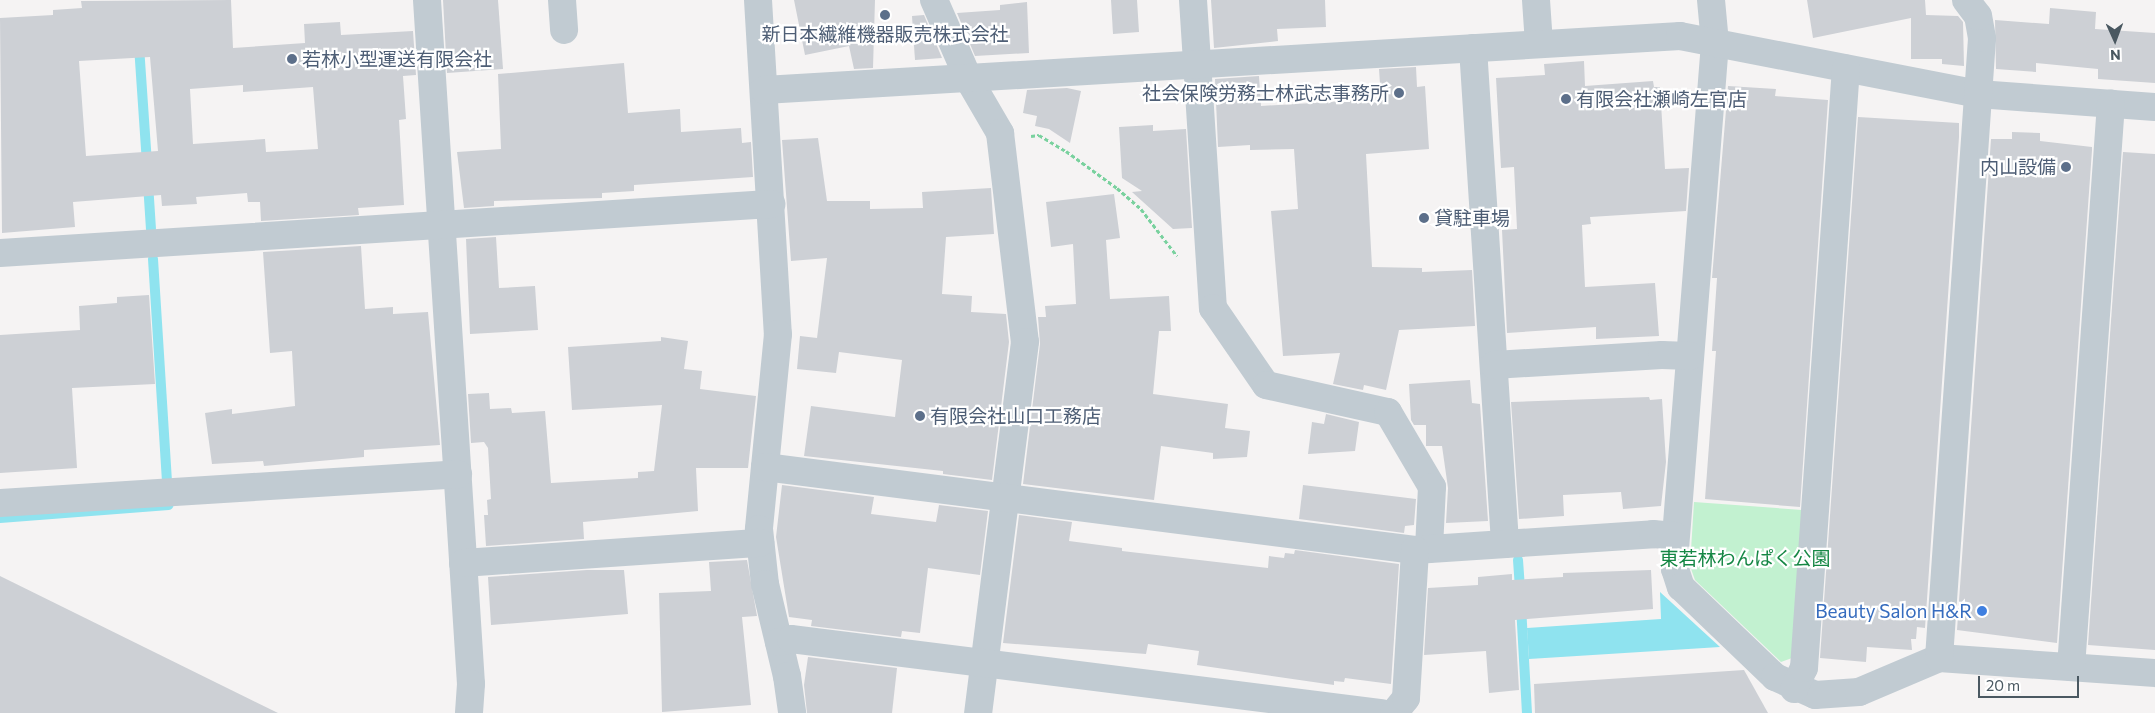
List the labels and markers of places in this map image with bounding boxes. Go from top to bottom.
marker: 新日本繊維機器販売株式会社 [879,9,891,21]
place label: 新日本繊維機器販売株式会社 [762,23,1008,45]
place label: 若林小型運送有限会社 [302,48,492,70]
marker: 若林小型運送有限会社 [286,53,298,65]
place label: 社会保険労務士林武志事務所 [1142,82,1389,104]
marker: 社会保険労務士林武志事務所 [1393,87,1405,99]
place label: 有限会社瀬崎左官店 [1576,88,1747,110]
marker: 有限会社瀬崎左官店 [1560,93,1572,105]
place label: 内山設備 [1980,156,2056,178]
marker: 内山設備 [2060,161,2072,173]
place label: 貸駐車場 [1434,207,1510,229]
marker: 貸駐車場 [1418,212,1430,224]
place label: 有限会社山口工務店 [930,405,1101,427]
marker: 有限会社山口工務店 [914,410,926,422]
place label: Beauty Salon H&R [1815,600,1972,622]
marker: Beauty Salon H&R [1976,605,1988,617]

